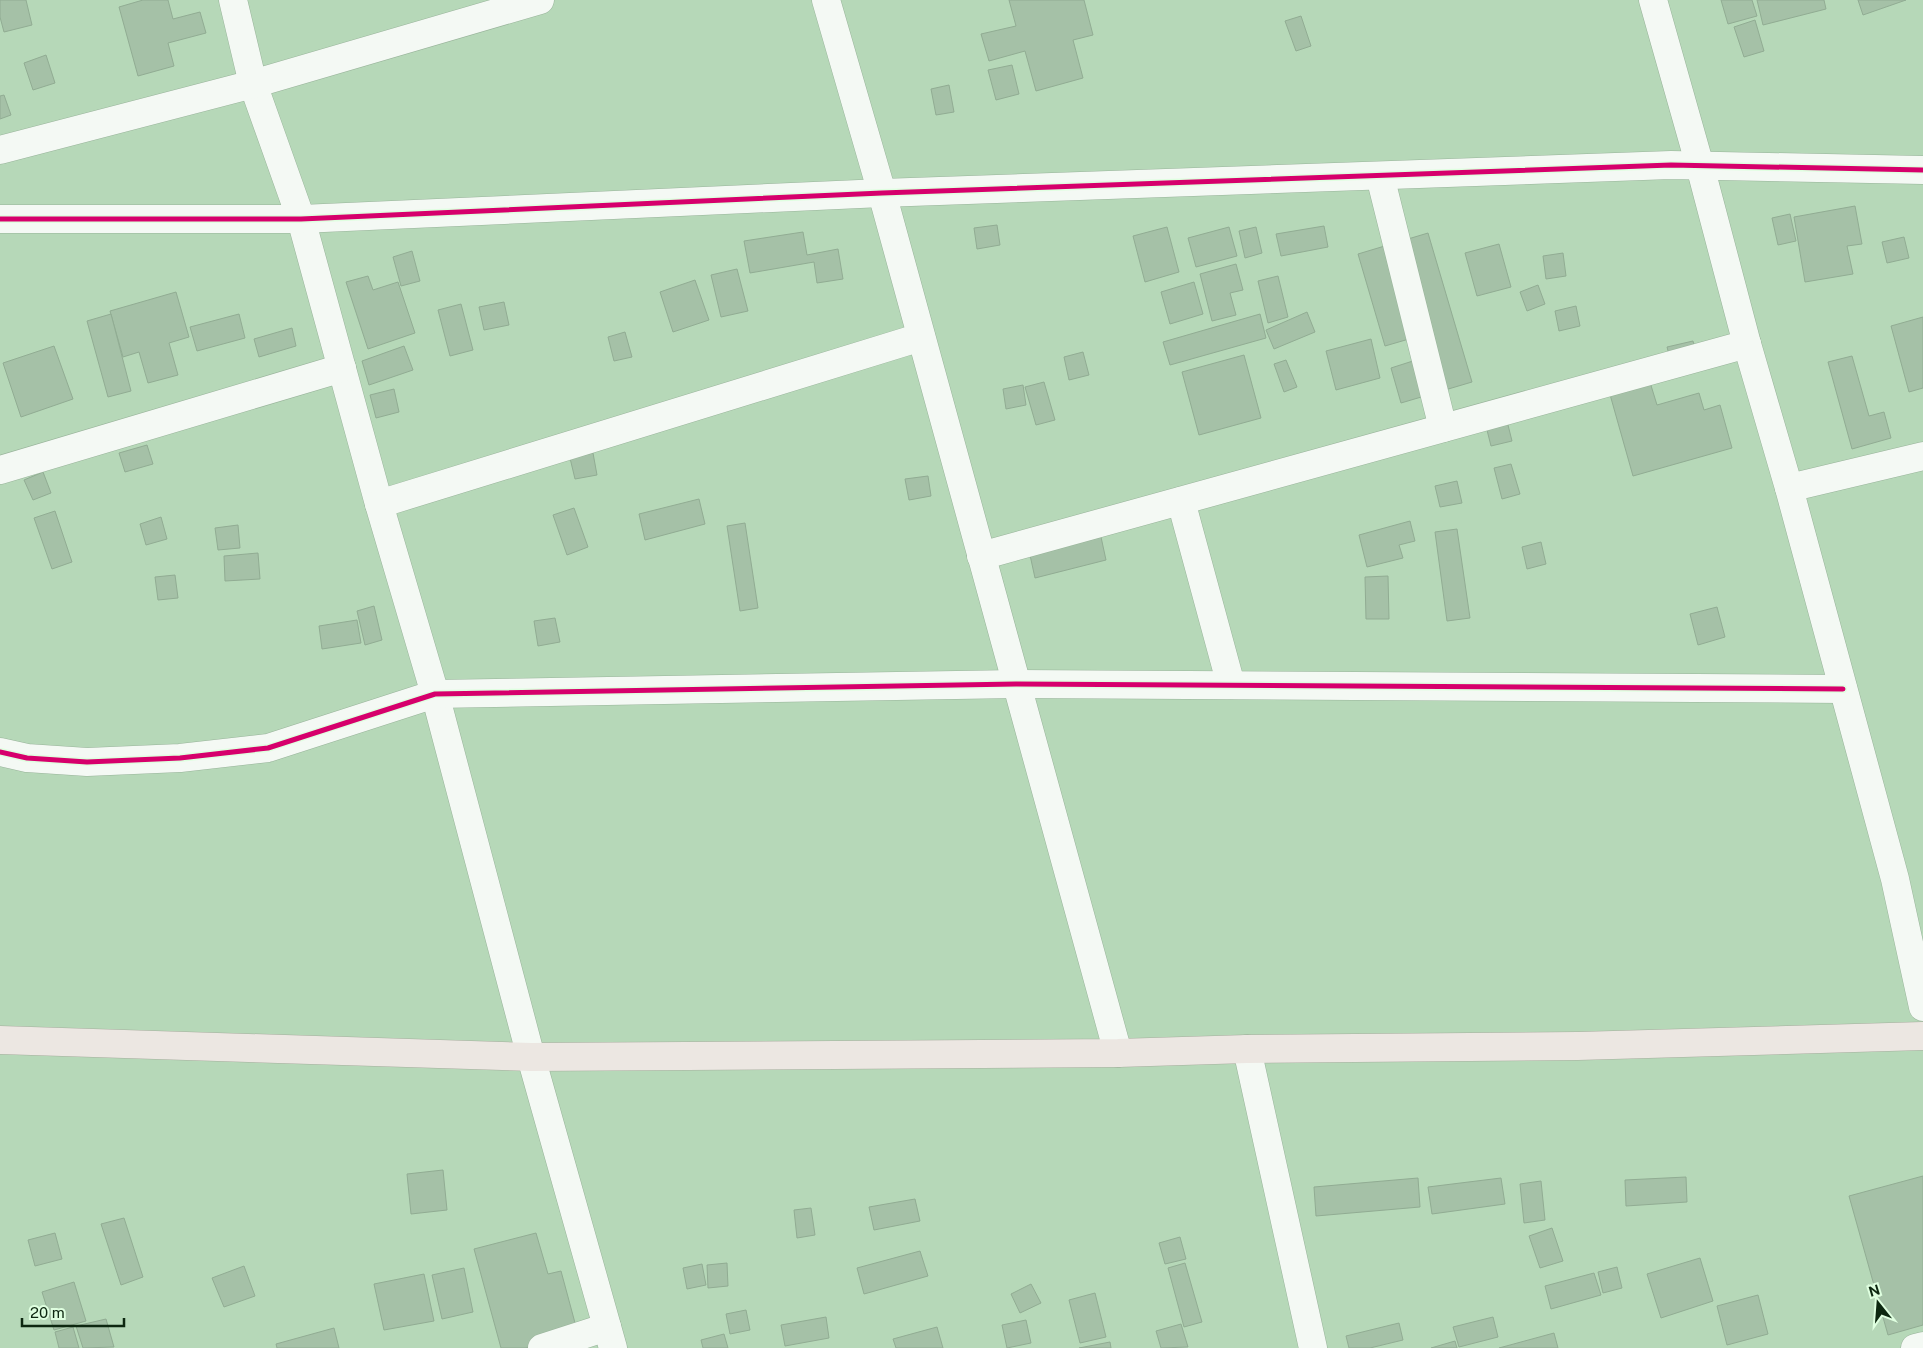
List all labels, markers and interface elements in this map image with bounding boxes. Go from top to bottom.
north arrow [1853,1278,1903,1328]
text: N [1867,1281,1882,1300]
scale bar [22,1296,125,1328]
text: 20 m [30,1304,65,1321]

